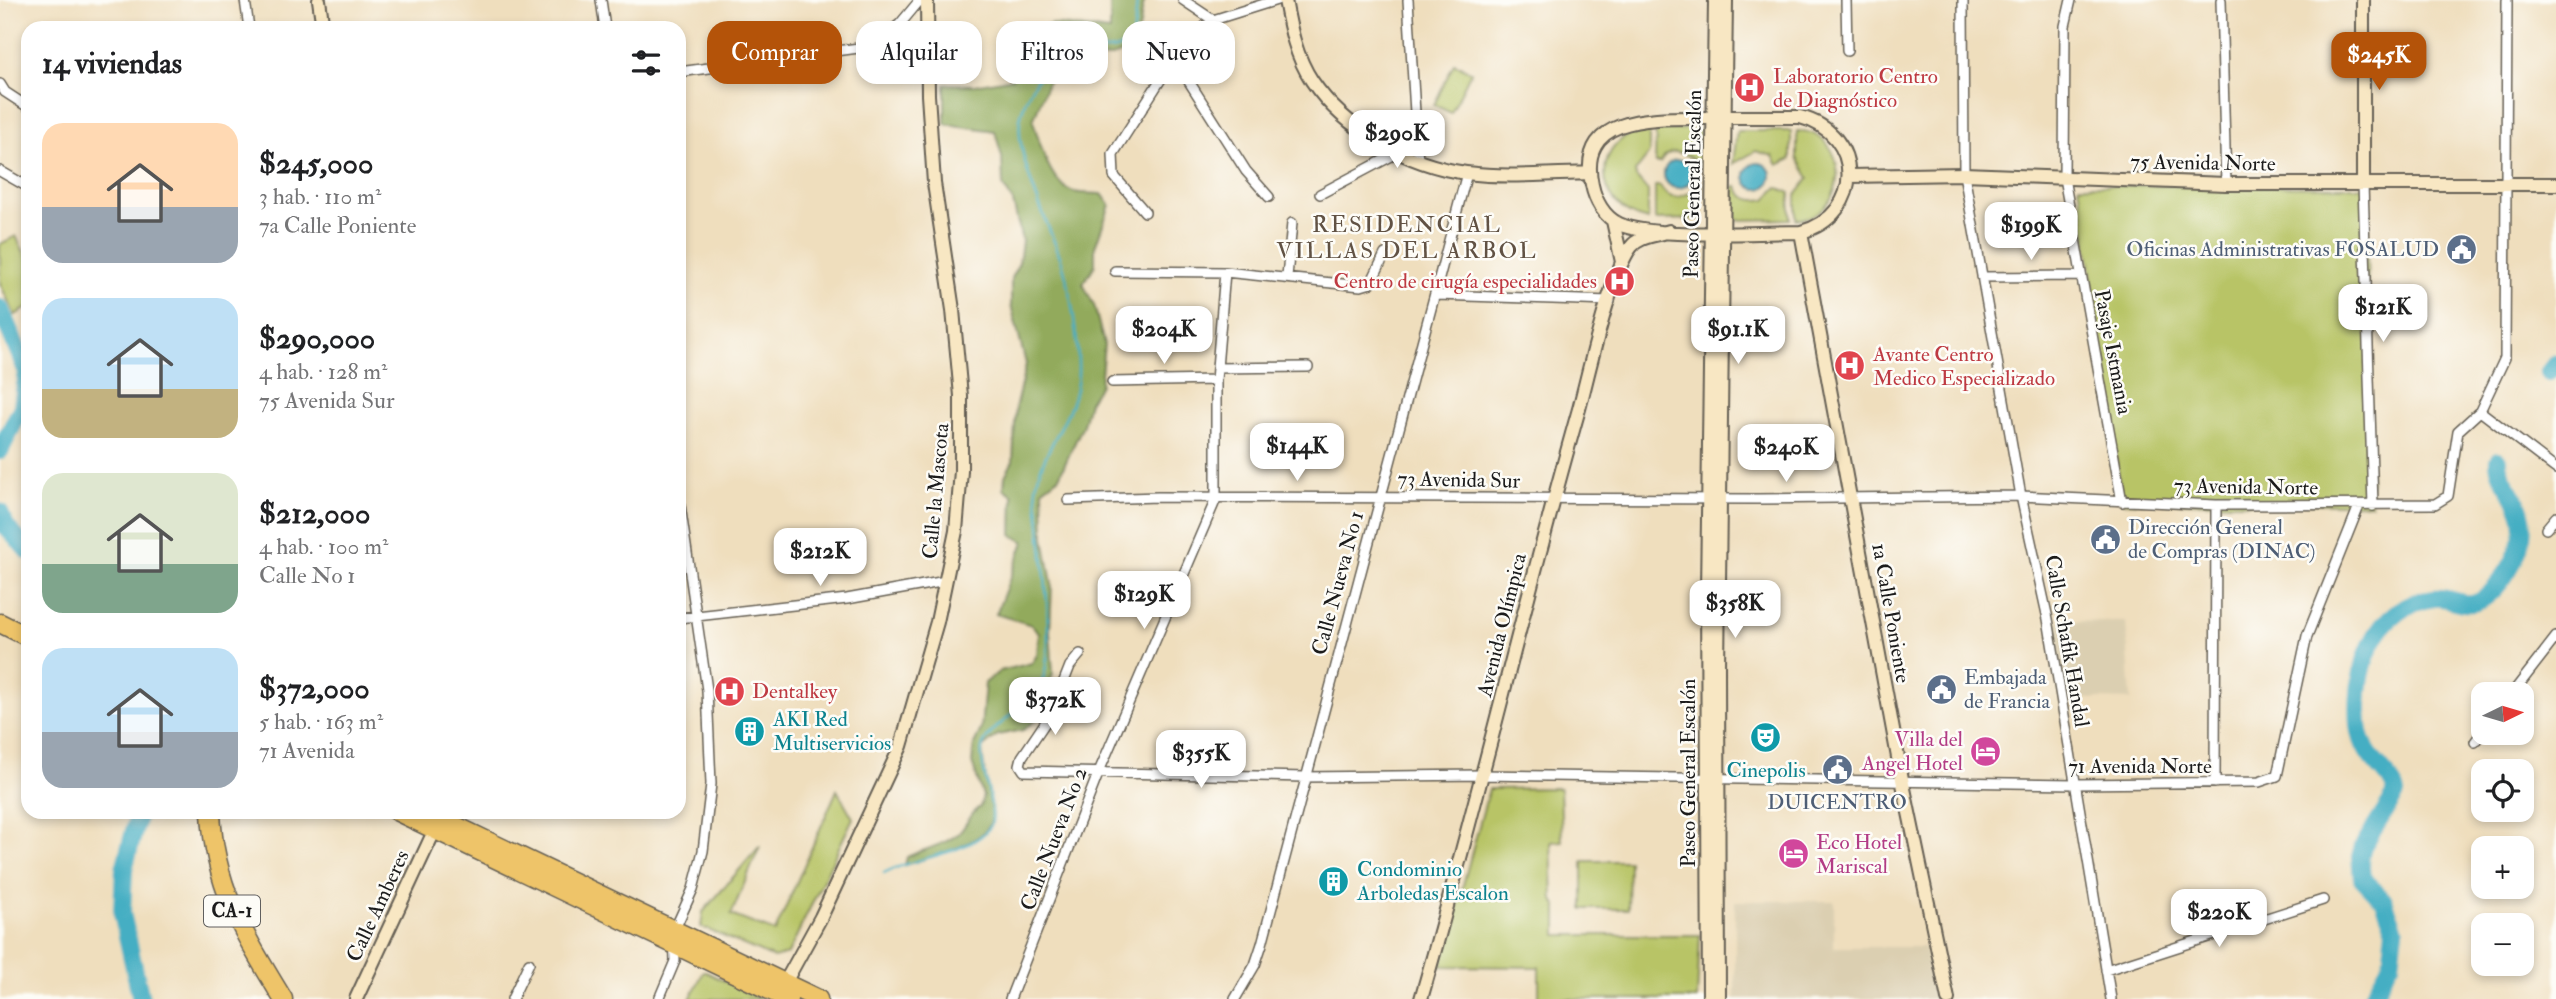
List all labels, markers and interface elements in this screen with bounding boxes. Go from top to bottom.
chip: Comprar [707,21,842,84]
chip: Alquilar [856,21,982,84]
chip: Filtros [996,21,1108,84]
chip: Nuevo [1122,21,1235,84]
pin: $245K [2330,32,2428,92]
text: $245K [2347,40,2411,69]
icon: filters [627,44,665,82]
text: 14 viviendas [42,45,182,82]
place label: Laboratorio Centro de Diagnóstico [1773,63,1938,114]
hospital icon: Laboratorio Centro de Diagnóstico [1733,71,1767,105]
street label: Paseo General Escalón [1678,89,1708,279]
pin: $290K [1348,110,1446,170]
text: $290K [1365,118,1429,147]
text: $245,000 [259,145,373,182]
street label: 75 Avenida Norte [2130,148,2276,178]
icon: home [98,151,182,235]
text: 3 hab. · 110 m² [259,182,381,211]
pin: $199K [1982,202,2080,262]
district label: RESIDENCIAL VILLAS DEL ARBOL [1276,210,1538,265]
text: $199K [2001,210,2061,239]
text: 7a Calle Poniente [259,211,416,240]
public building icon: Oficinas Administrativas FOSALUD [2445,232,2479,266]
place label: Oficinas Administrativas FOSALUD [2126,236,2439,263]
hospital icon: Centro de cirugía especialidades [1603,264,1637,298]
place label: Centro de cirugía especialidades [1334,268,1597,295]
pin: $121K [2334,284,2432,344]
street label: Pasaje Istmania [2088,287,2138,417]
text: $121K [2354,292,2412,321]
pin: $204K [1115,306,1213,366]
pin: $91.1K [1681,306,1795,366]
text: $204K [1132,314,1196,343]
text: $91.1K [1707,314,1769,343]
text: $290,000 [259,320,375,357]
icon: home [98,326,182,410]
place label: Avante Centro Medico Especializado [1872,341,2055,392]
hospital icon: Avante Centro Medico Especializado [1833,349,1867,383]
text: 4 hab. · 128 m² [259,357,388,386]
text: 75 Avenida Sur [259,386,395,415]
street label: Calle la Mascota [917,422,955,560]
pin: $144K [1248,424,1346,483]
pin: $240K [1737,424,1835,484]
text: $144K [1266,431,1328,460]
text: $240K [1754,432,1818,461]
street label: 73 Avenida Sur [1397,465,1521,495]
street label: 73 Avenida Norte [2174,472,2319,502]
text: $212,000 [259,495,370,532]
icon: home [98,501,182,585]
street label: Calle Nueva No 1 [1306,508,1370,658]
place label: Dirección General de Compras (DINAC) [2128,514,2316,565]
public building icon: Dirección General de Compras (DINAC) [2088,522,2122,556]
pin: $212K [771,528,869,588]
text: 4 hab. · 100 m² [259,532,389,561]
text: $212K [790,536,850,565]
street label: 1a Calle Poniente [1865,541,1917,685]
street label: Avenida Olímpica [1471,550,1533,701]
street label: Calle Schafik Handal [2039,553,2096,730]
text: Calle No 1 [259,561,356,590]
pin: $129K [1095,572,1193,631]
text: $129K [1114,579,1174,608]
pin: $358K [1686,580,1784,640]
text: $358K [1706,588,1764,617]
place label: Embajada de Francia [1964,664,2050,715]
text: $372,000 [259,670,370,707]
public building icon: Embajada de Francia [1924,672,1958,706]
hospital icon: Dentalkey [712,674,746,708]
icon: home [98,676,182,760]
place label: Dentalkey [752,678,838,705]
pin: $372K [1006,678,1104,737]
street label: Paseo General Escalón [1675,678,1702,867]
north arrow [2471,682,2534,746]
map controls [2471,682,2534,976]
text: $372K [1025,685,1085,714]
place label: AKI Red Multiservicios [772,706,891,757]
text: 5 hab. · 163 m² [259,707,383,736]
building icon: AKI Red Multiservicios [733,714,767,748]
theatre icon: Cinepolis [1749,721,1783,755]
place label: Villa del Angel Hotel [1861,726,1964,777]
pin: $355K [1152,730,1250,790]
hotel icon: Villa del Angel Hotel [1969,734,2003,768]
text: 71 Avenida [259,736,355,765]
text: $355K [1172,738,1230,767]
public building icon: DUICENTRO [1820,753,1854,787]
street label: 71 Avenida Norte [2068,753,2212,780]
place label: Cinepolis [1726,757,1806,784]
button: locate [2471,759,2534,822]
street label: Calle Nueva No 2 [1014,764,1094,914]
place label: DUICENTRO [1767,789,1907,816]
place label: Eco Hotel Mariscal [1816,829,1903,880]
button: + [2471,836,2534,899]
hotel icon: Eco Hotel Mariscal [1776,837,1810,871]
street label: Calle Amberes [340,846,416,966]
place label: Condominio Arboledas Escalon [1356,856,1509,907]
building icon: Condominio Arboledas Escalon [1317,864,1351,898]
pin: $220K [2170,890,2268,949]
road number: CA-1 [204,896,260,926]
text: $220K [2187,897,2251,926]
button: − [2471,913,2534,976]

